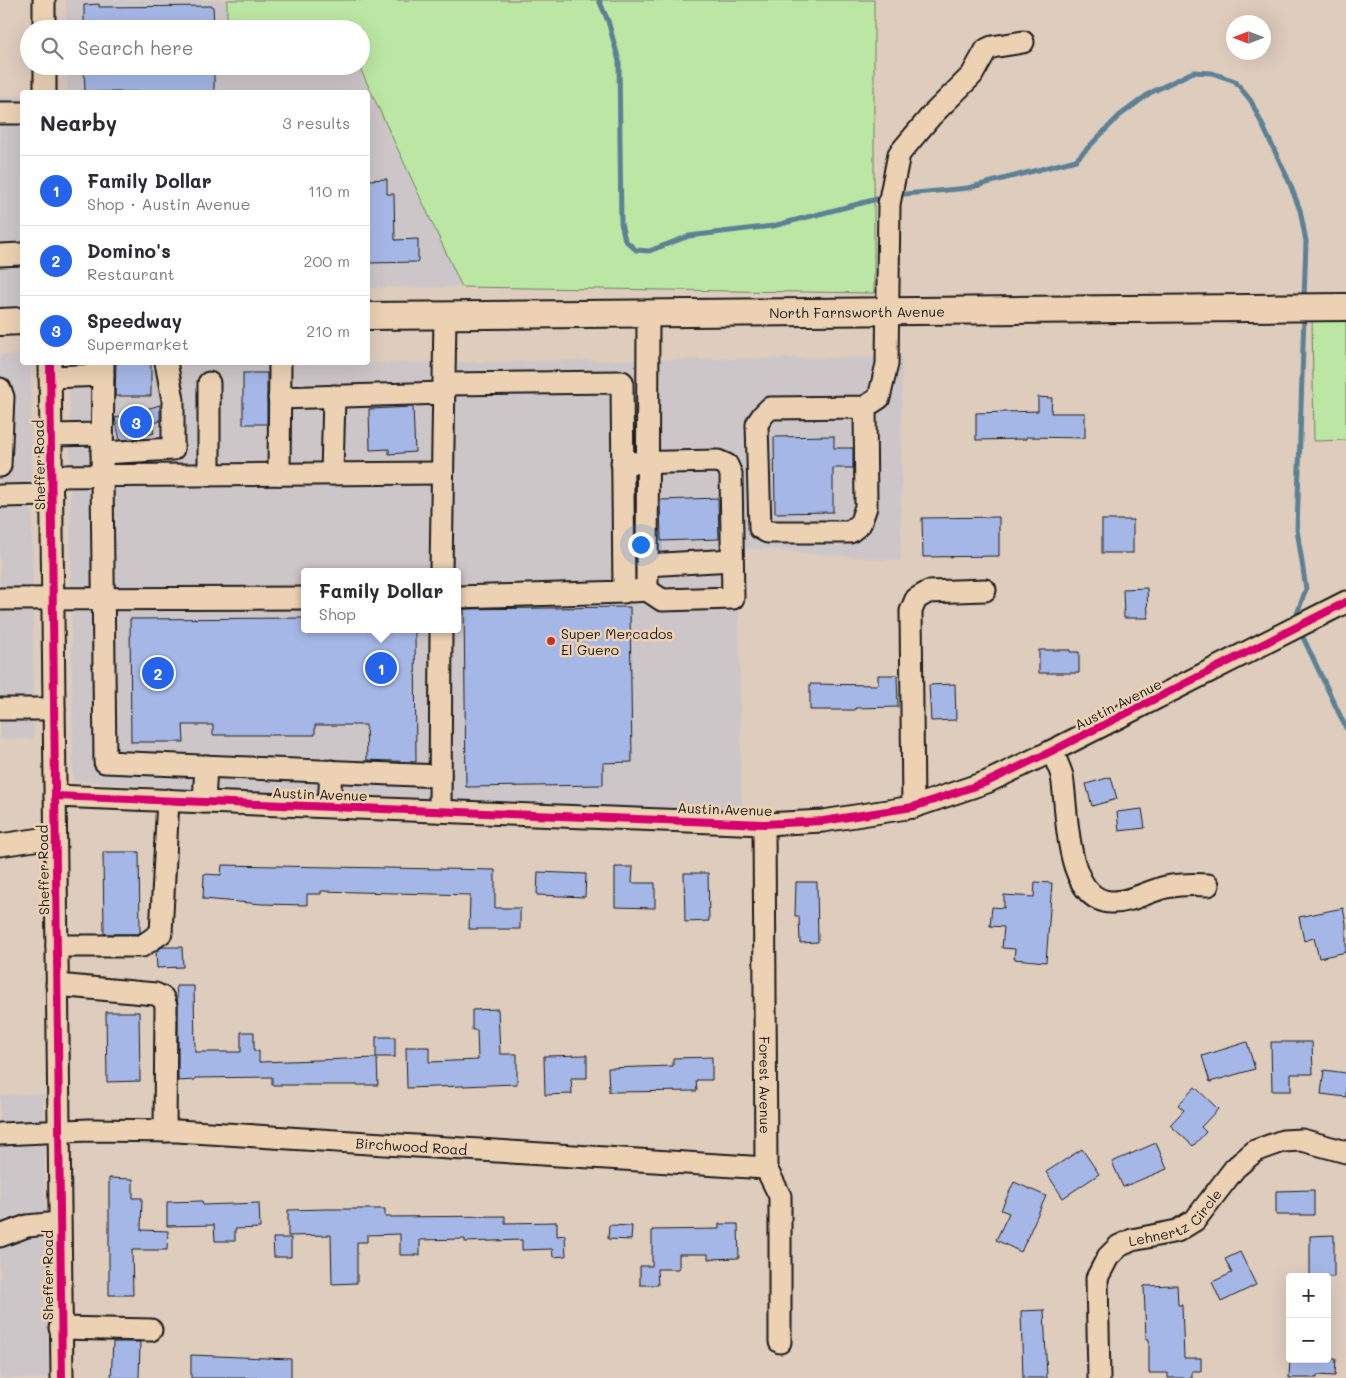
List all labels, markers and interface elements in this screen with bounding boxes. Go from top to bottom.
north arrow [1226,15,1271,60]
search box [20,20,370,75]
icon: search [38,34,66,62]
text: Search here [78,35,194,60]
text: Nearby [40,109,117,136]
text: 3 results [282,112,350,133]
text: Family Dollar [87,168,212,193]
text: 1 [52,180,60,201]
text: 110 m [308,180,350,201]
text: Shop · Austin Avenue [87,193,251,214]
text: Domino's [87,238,171,263]
text: 2 [52,250,60,271]
text: 200 m [303,250,350,271]
text: Restaurant [87,263,175,284]
street label: North Farnsworth Avenue [769,301,945,322]
text: Speedway [87,308,182,333]
text: 3 [51,320,61,341]
text: 210 m [306,320,350,341]
text: Supermarket [87,333,189,354]
pin: 3 [120,403,152,441]
street label: Sheffer Road [29,420,49,510]
your location [628,532,654,558]
popup [301,568,461,633]
text: Family Dollar [319,578,443,603]
text: Shop [319,603,356,624]
place label: Super Mercados El Guero [561,624,673,659]
marker: Super Mercados El Guero [545,635,557,647]
pin: 1 [365,649,397,687]
pin: 2 [142,654,174,692]
street label: Austin Avenue [1071,674,1165,734]
street label: Austin Avenue [272,783,368,805]
street label: Austin Avenue [677,798,773,820]
street label: Sheffer Road [33,825,53,915]
street label: Forest Avenue [756,1036,775,1134]
street label: Birchwood Road [355,1133,468,1159]
street label: Lehnertz Circle [1127,1185,1225,1250]
street label: Sheffer Road [38,1230,57,1320]
map controls [1286,1273,1331,1363]
button: + [1286,1273,1331,1318]
button: − [1286,1318,1331,1363]

